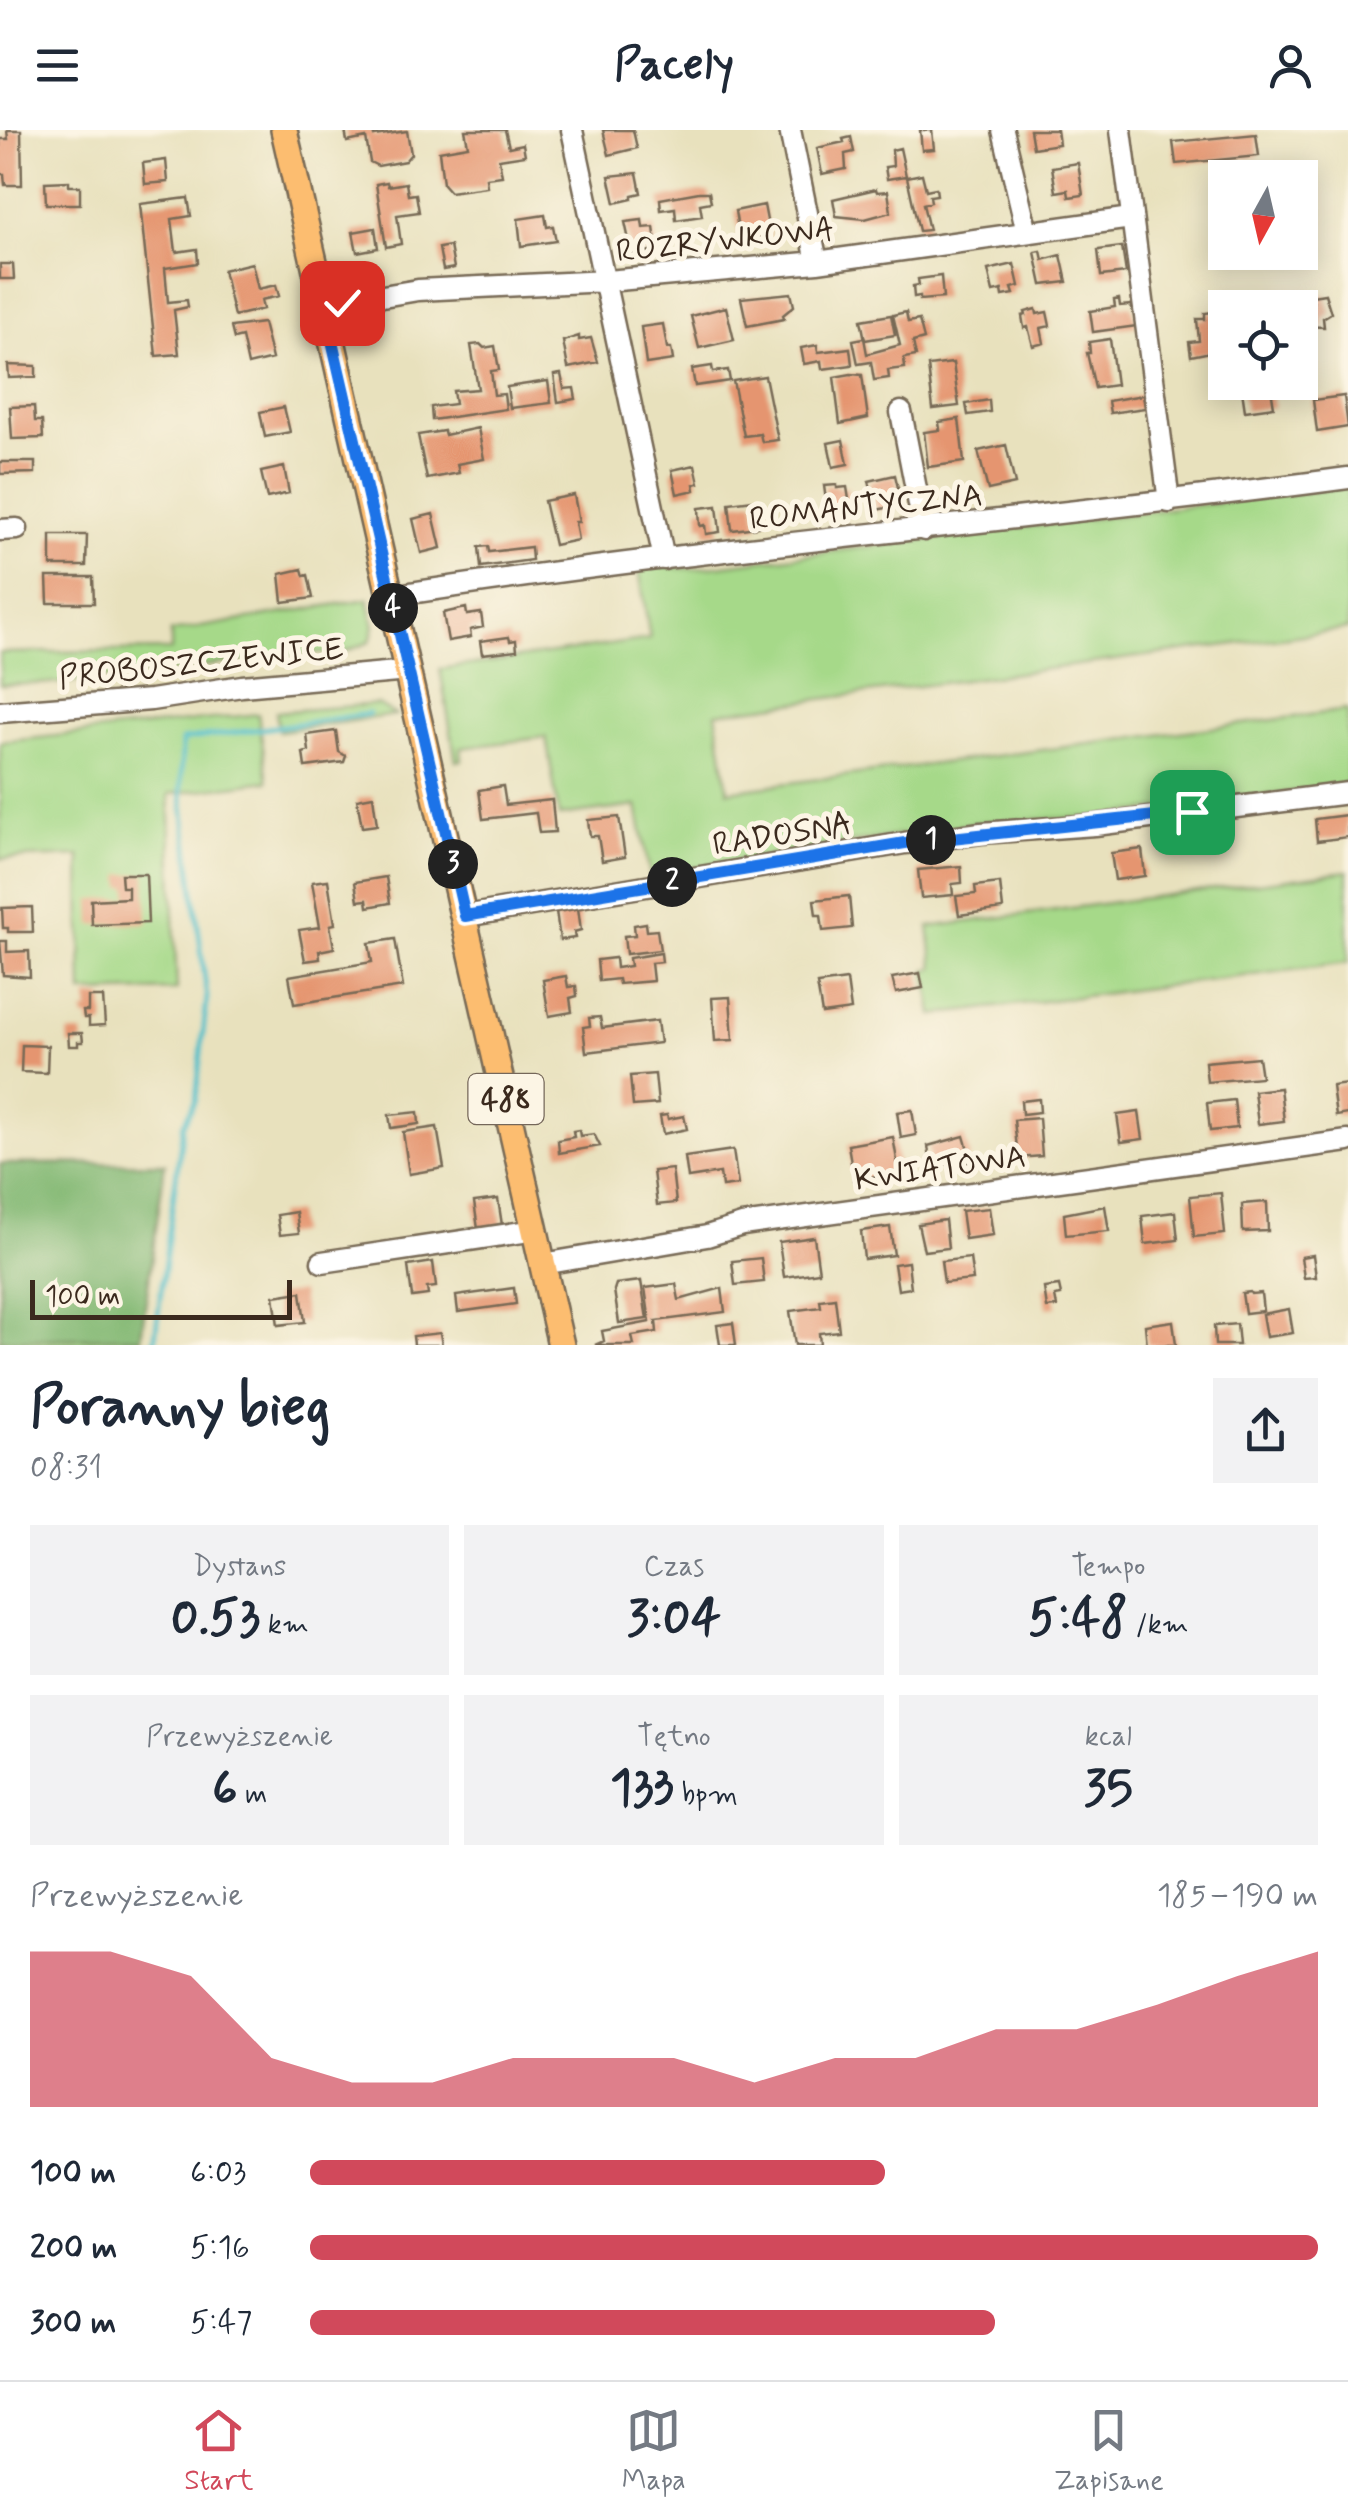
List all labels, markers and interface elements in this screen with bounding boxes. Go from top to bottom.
text: Pacely [614,36,734,95]
icon: menu [30,38,85,93]
icon: person [1263,38,1318,93]
north arrow [1208,160,1318,270]
map controls [1208,160,1318,400]
street label: ROZRYWKOWA [614,209,836,273]
pin [300,261,385,346]
icon: check [315,276,370,331]
button: locate [1208,290,1318,400]
street label: ROMANTYCZNA [748,475,985,541]
pin: 4 [368,583,418,633]
text: 4 [385,589,401,626]
street label: PROBOSZCZEWICE [57,628,346,700]
pin [1150,770,1235,855]
icon: arrive [1165,785,1220,840]
street label: RADOSNA [710,803,855,867]
pin: 1 [906,815,956,865]
text: 1 [925,821,937,858]
pin: 3 [428,839,478,889]
text: 3 [447,845,459,882]
pin: 2 [647,857,697,907]
text: 2 [665,863,679,900]
road number: 488 [468,1074,544,1124]
street label: KWIATOWA [852,1136,1029,1202]
scale bar [30,1275,292,1320]
text: 100 m [45,1279,120,1316]
text: Poranny bieg [30,1373,330,1445]
button: share [1213,1378,1318,1483]
text: 08:31 [30,1447,102,1489]
text: Dystans [193,1549,286,1586]
text: Czas [644,1549,704,1586]
text: Tempo [1071,1549,1145,1586]
text: 0.53 [171,1586,260,1652]
text: 3:04 [627,1586,721,1652]
text: 5:48 [1028,1586,1128,1652]
text: km [260,1607,309,1644]
text: /km [1128,1607,1189,1644]
text: Przewyższenie [146,1719,333,1756]
text: Tętno [637,1719,711,1756]
text: kcal [1085,1719,1132,1756]
text: 6 [212,1756,238,1822]
text: 133 [610,1756,674,1822]
text: 35 [1084,1756,1133,1822]
text: m [238,1777,267,1814]
text: bpm [674,1777,738,1814]
text: Przewyższenie [30,1875,243,1917]
text: 185–190 m [1157,1875,1318,1917]
text: 100 m [30,2152,116,2194]
text: 6:03 [190,2152,246,2194]
text: 200 m [30,2227,117,2269]
text: 5:16 [190,2227,250,2269]
text: 300 m [30,2302,116,2344]
text: 5:47 [190,2302,252,2344]
tab: Start [184,2403,254,2500]
tab: Mapa [622,2403,686,2500]
tab: Zapisane [1054,2403,1164,2500]

